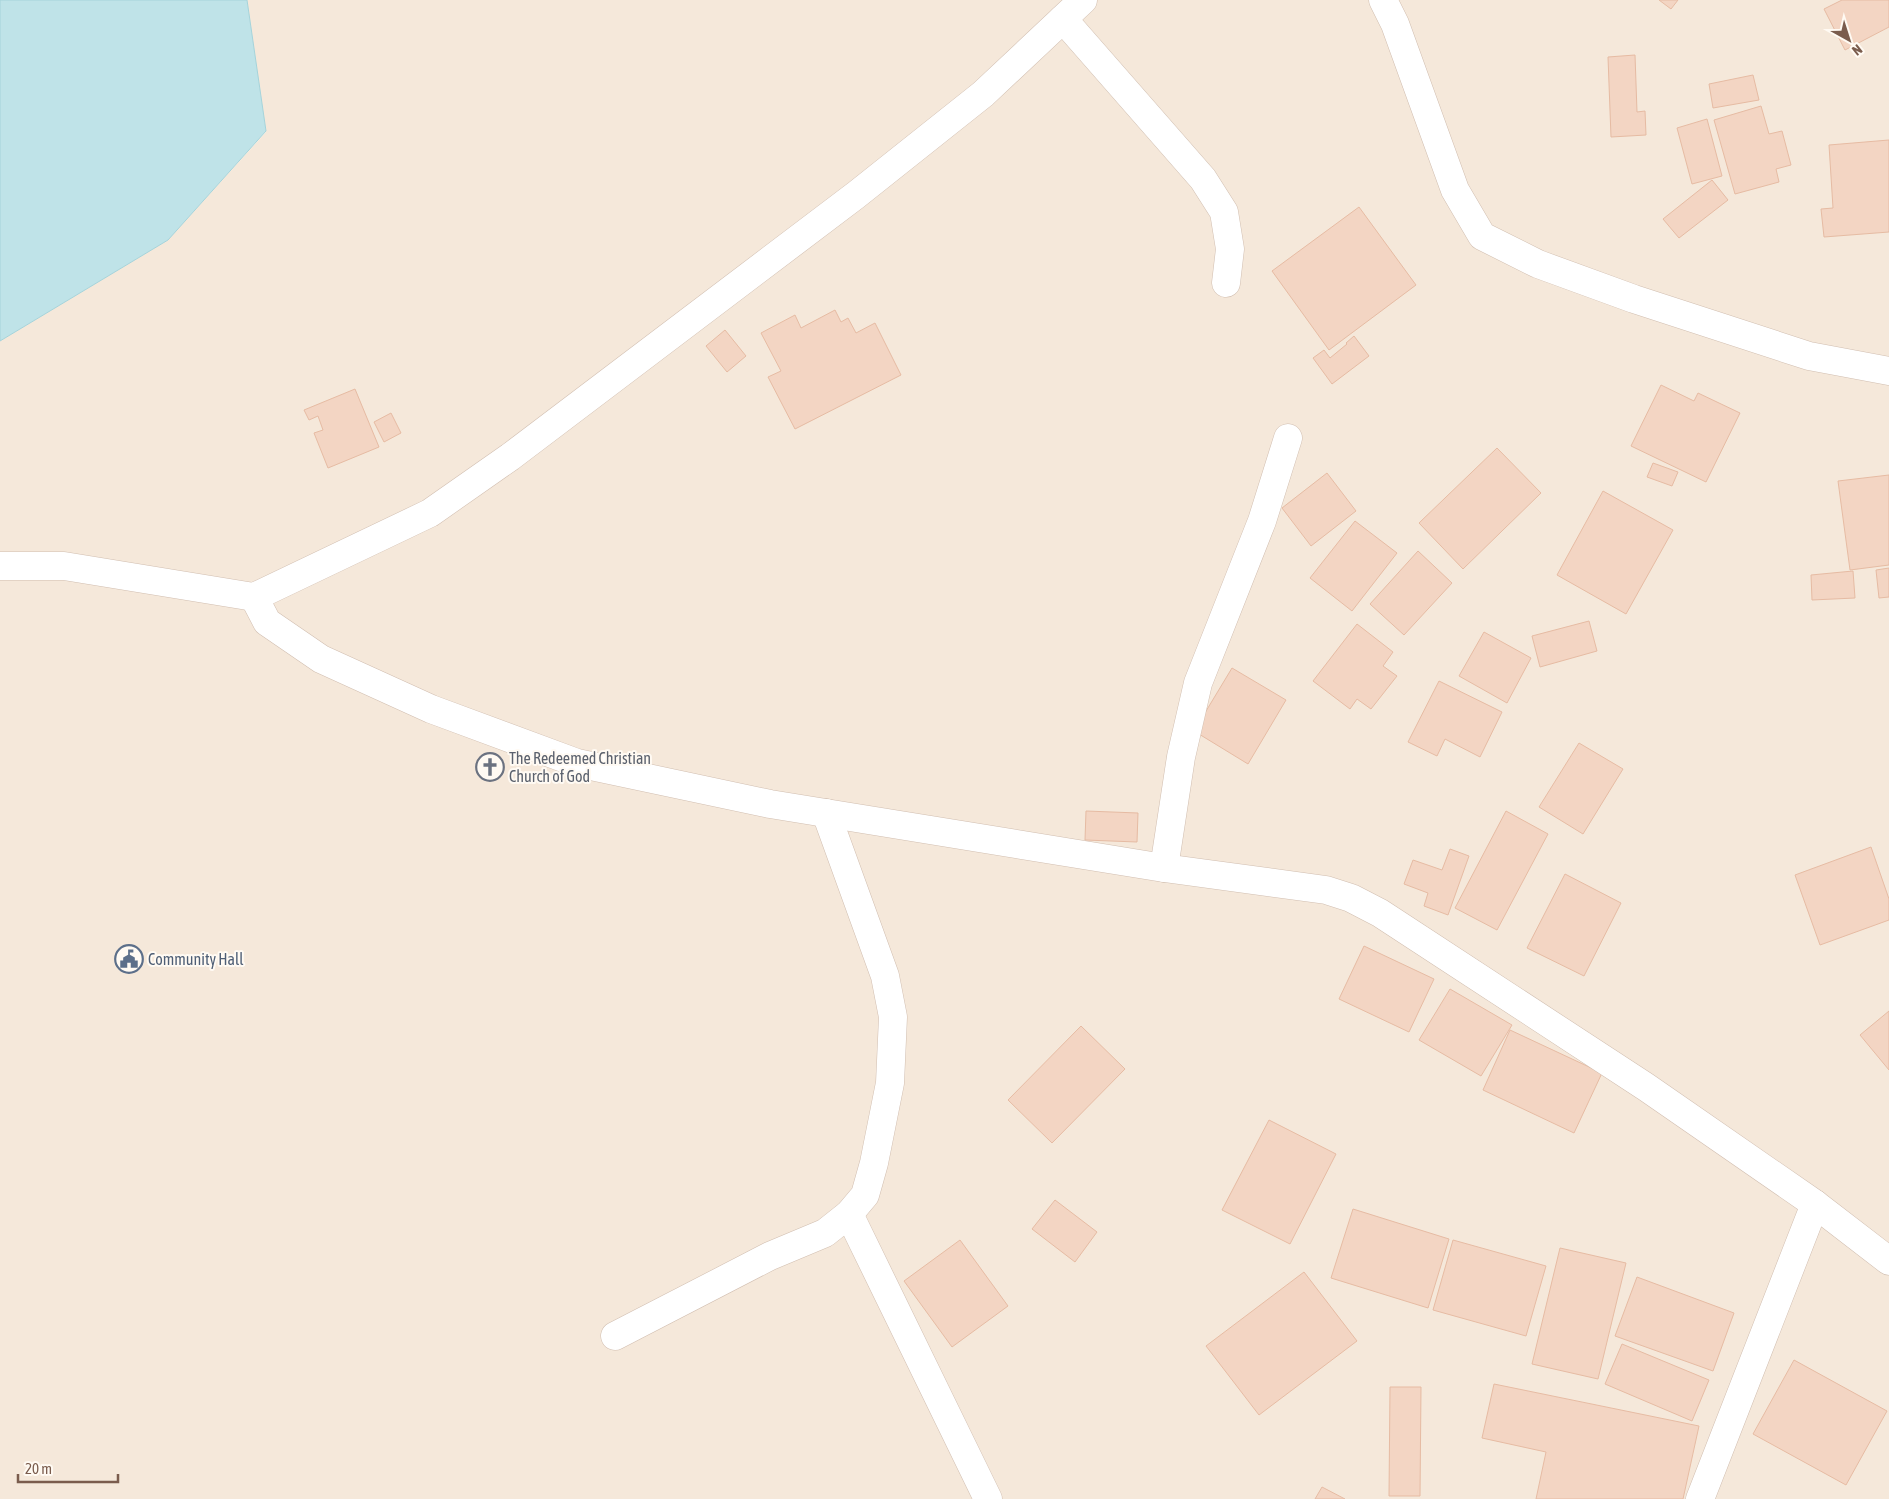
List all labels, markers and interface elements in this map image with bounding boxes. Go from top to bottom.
north arrow [1824,15,1874,65]
text: N [1849,41,1865,59]
place label: The Redeemed Christian Church of God [509,749,651,785]
church icon: The Redeemed Christian Church of God [475,752,505,782]
public building icon: Community Hall [114,944,144,974]
place label: Community Hall [148,950,244,969]
scale bar [18,1452,118,1484]
text: 20 m [25,1460,52,1477]

